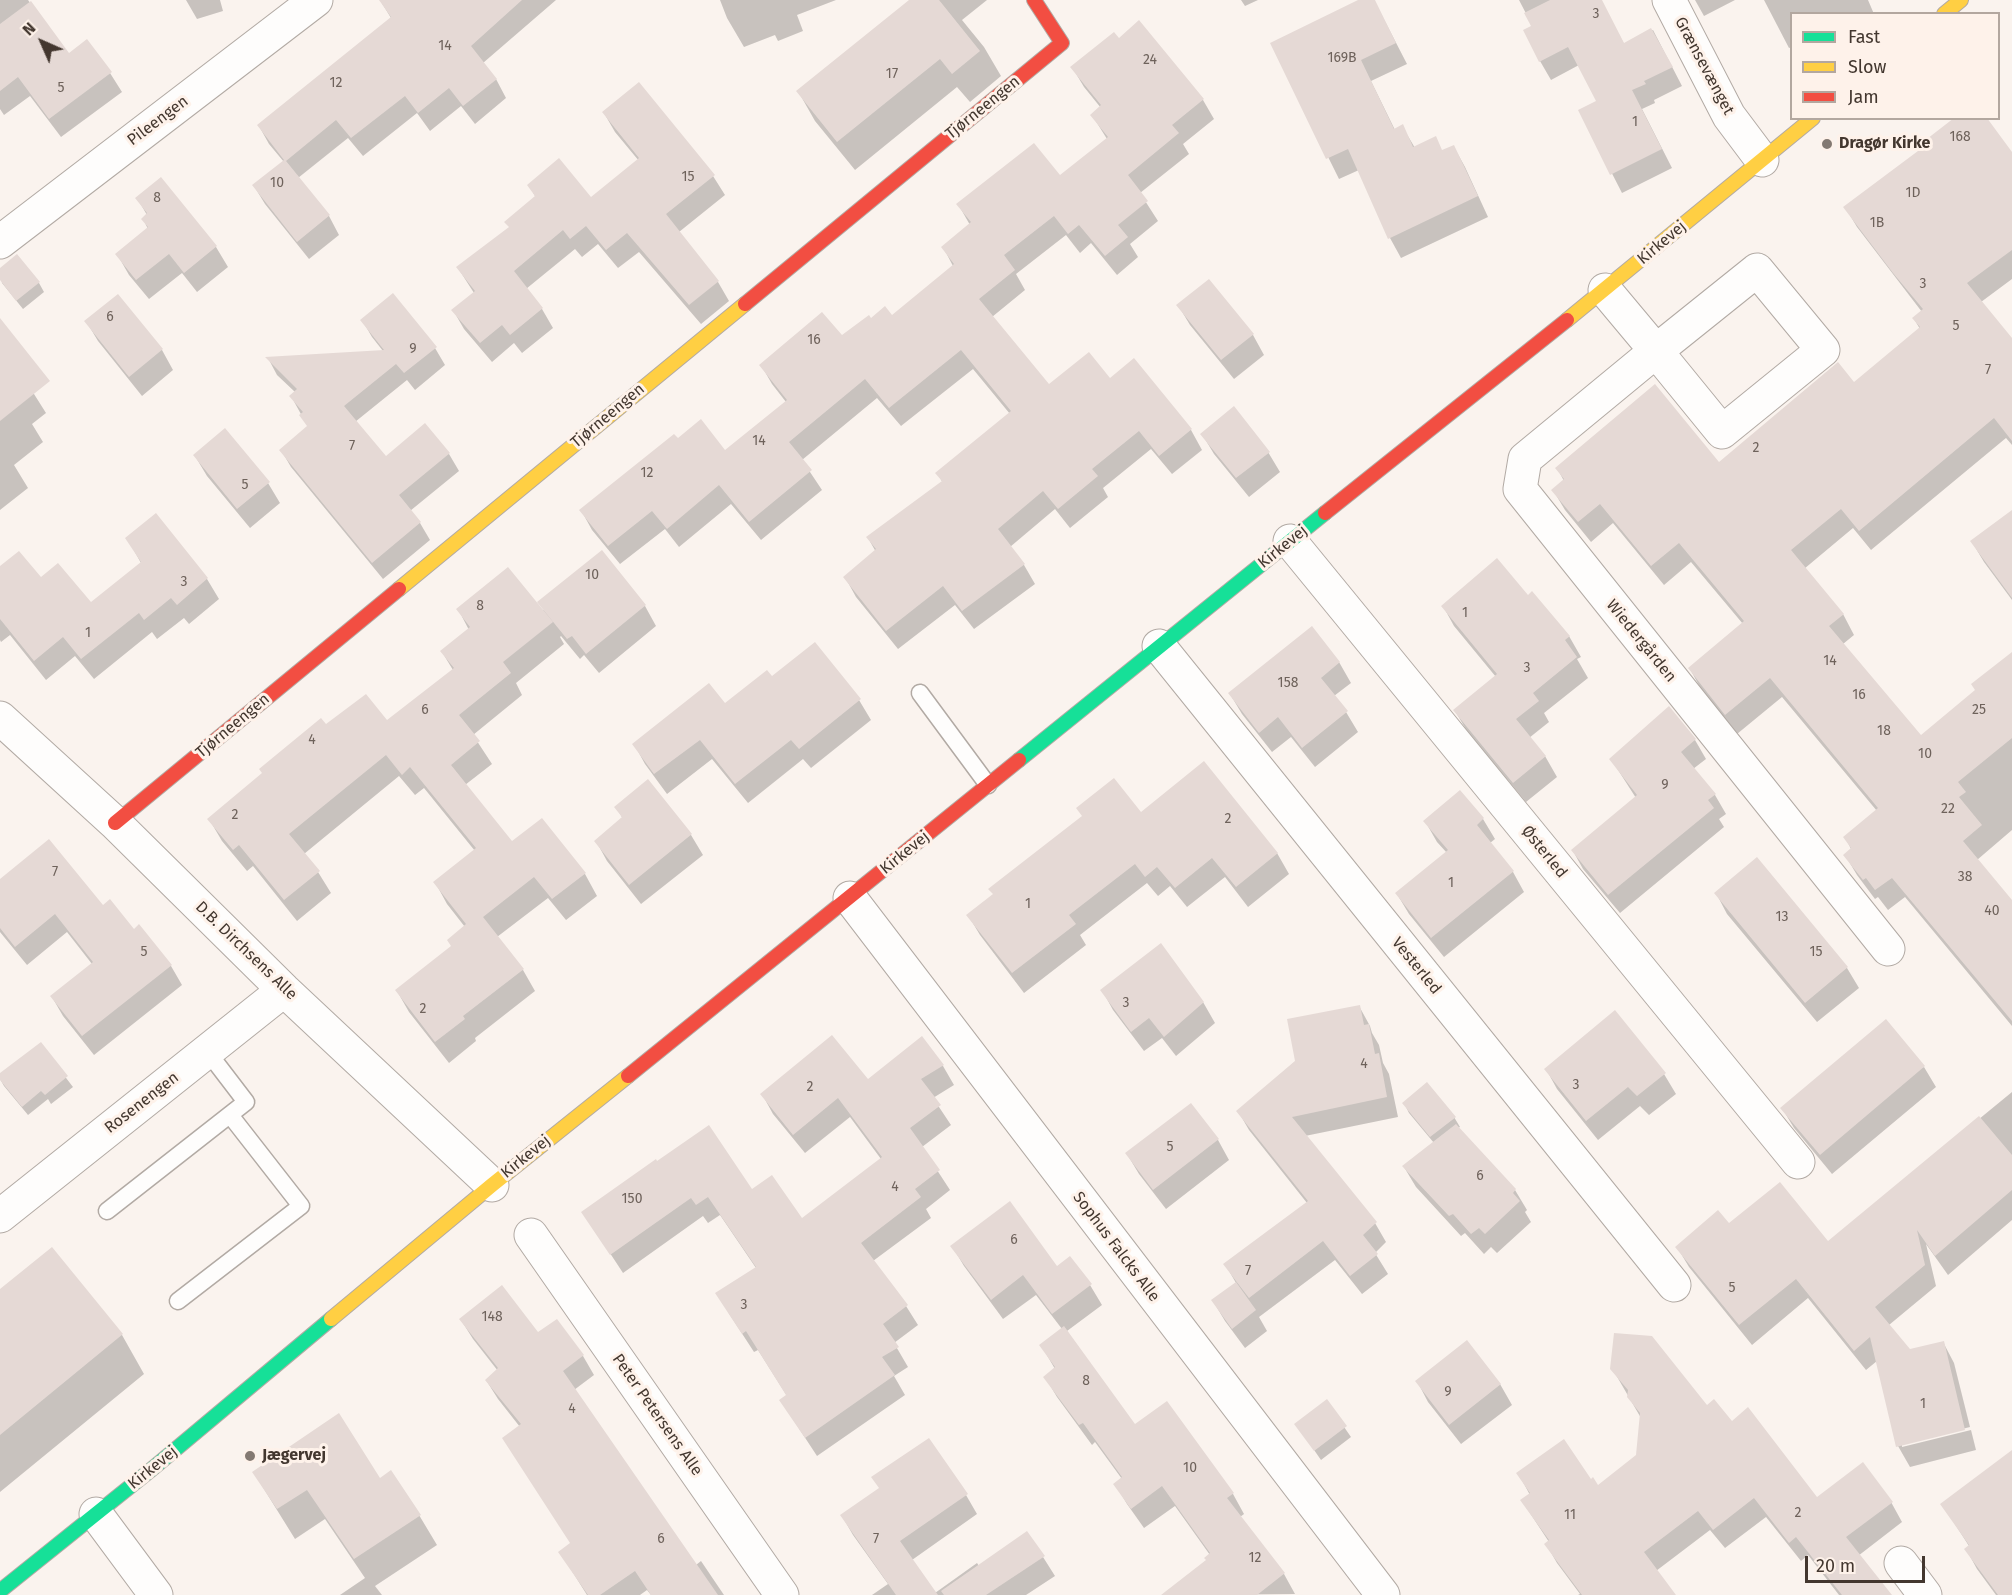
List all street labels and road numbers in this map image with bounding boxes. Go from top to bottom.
street label: Grænsevænget [1670,14,1738,118]
street label: Tjørneengen [942,72,1024,144]
street label: Pileengen [124,92,192,150]
street label: Kirkevej [1634,217,1690,269]
street label: Tjørneengen [567,380,649,452]
street label: Kirkevej [1254,521,1312,573]
street label: Wiedergården [1602,596,1680,686]
street label: Tjørneengen [192,690,274,762]
street label: Østerled [1517,822,1571,882]
street label: Kirkevej [876,827,934,879]
street label: D.B. Dirchsens Alle [191,898,301,1004]
street label: Vesterled [1387,934,1445,998]
street label: Rosenengen [101,1068,183,1138]
street label: Kirkevej [497,1131,555,1183]
street label: Sophus Falcks Alle [1068,1188,1164,1306]
street label: Peter Petersens Alle [608,1350,706,1480]
street label: Kirkevej [124,1442,182,1494]

